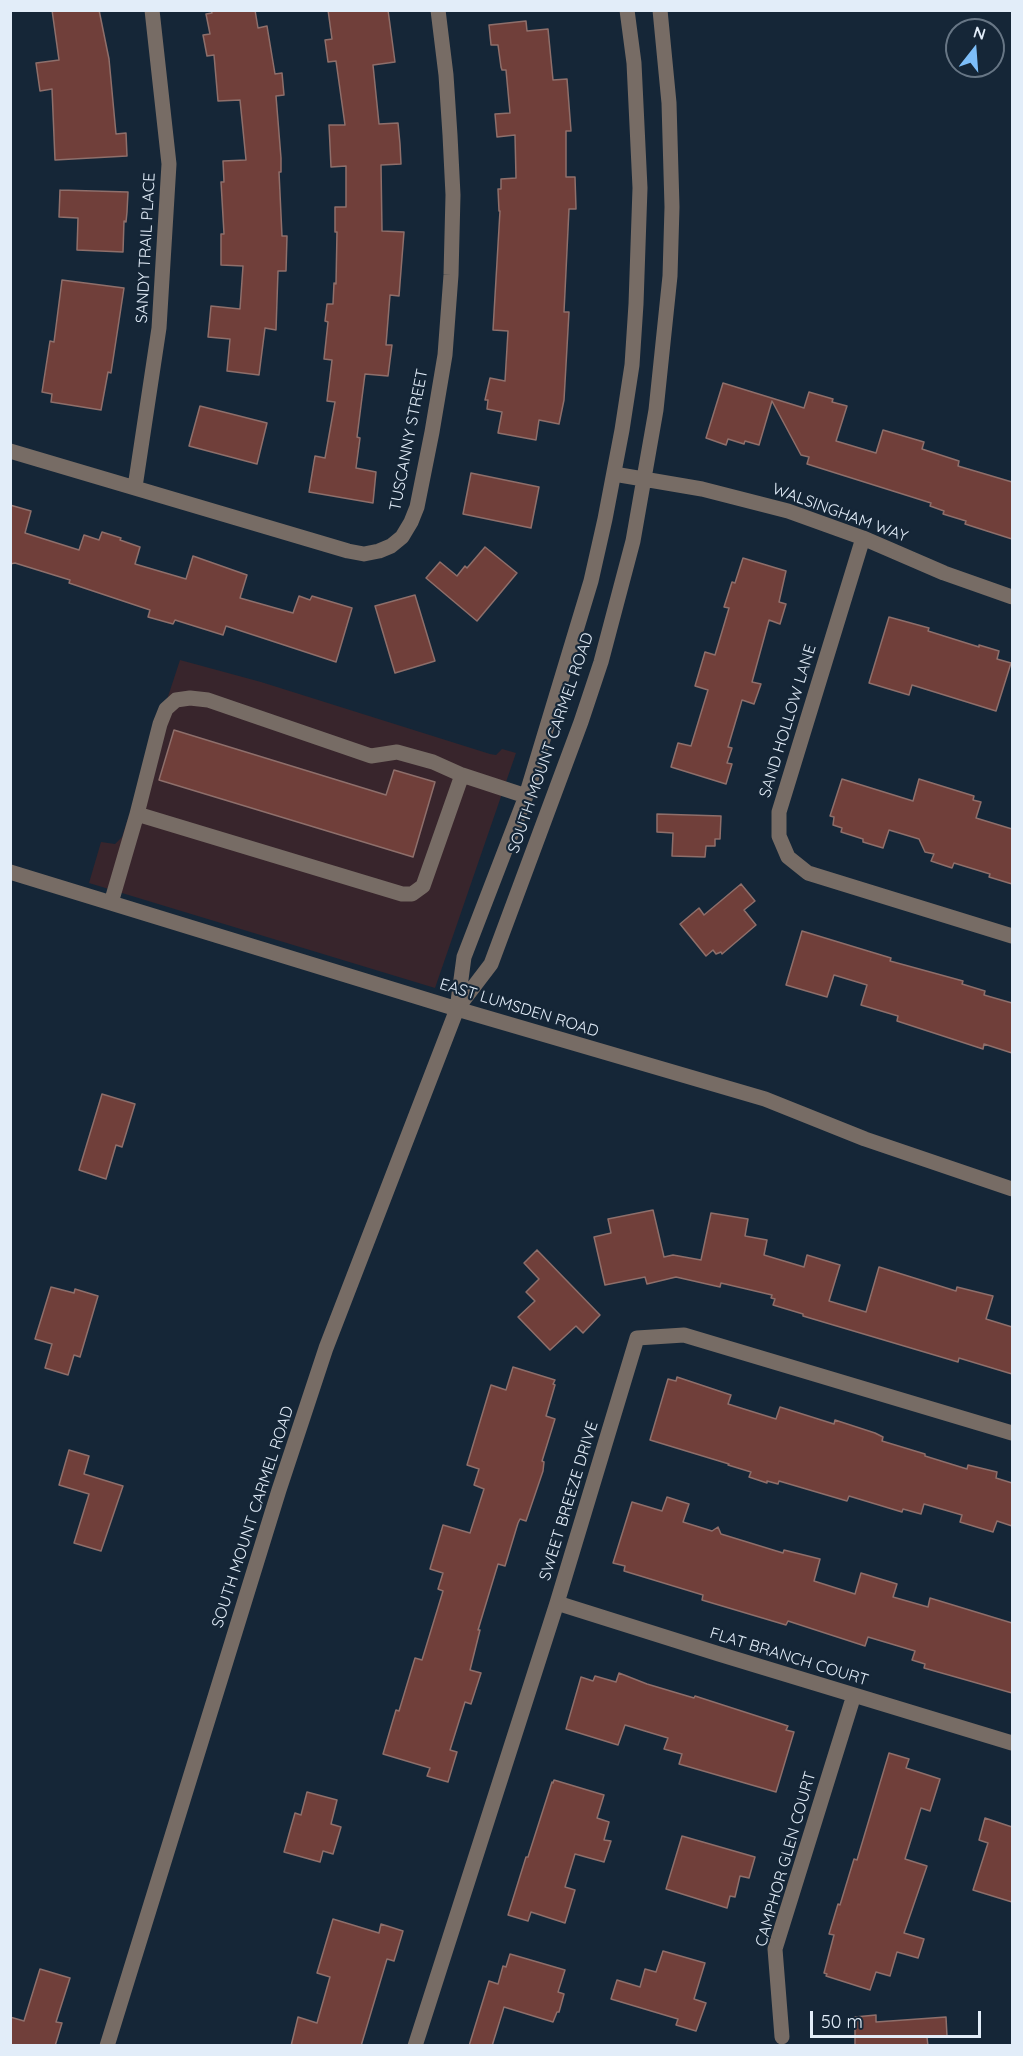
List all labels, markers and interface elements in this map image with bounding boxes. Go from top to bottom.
north arrow [945,18,1005,78]
text: N [971,21,988,44]
street label: SANDY TRAIL PLACE [132,172,160,324]
street label: TUSCANNY STREET [386,367,432,513]
street label: WALSINGHAM WAY [770,480,910,546]
street label: SOUTH MOUNT CARMEL ROAD [504,630,598,856]
street label: SAND HOLLOW LANE [756,642,820,800]
street label: EAST LUMSDEN ROAD [437,975,601,1041]
street label: SOUTH MOUNT CARMEL ROAD [208,1404,298,1630]
street label: SWEET BREEZE DRIVE [536,1419,602,1583]
street label: FLAT BRANCH COURT [707,1624,871,1690]
street label: CAMPHOR GLEN COURT [752,1769,820,1949]
scale bar [813,1999,984,2037]
text: 50 m [821,2010,863,2033]

